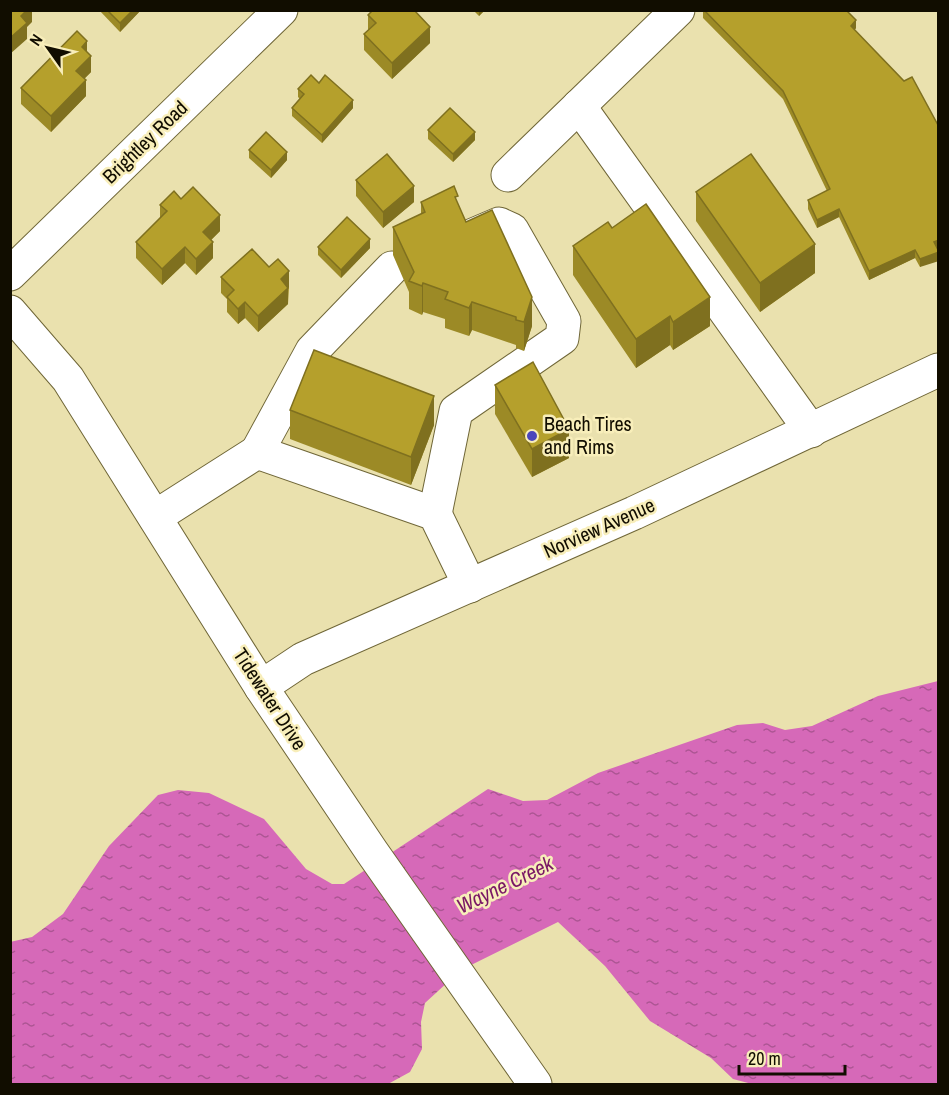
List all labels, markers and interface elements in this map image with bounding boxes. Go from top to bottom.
north arrow [18,18,78,78]
text: N [24,30,47,50]
street label: Brightley Road [96,94,193,189]
place label: Beach Tires and Rims [544,410,632,460]
marker: Beach Tires and Rims [525,429,539,443]
street label: Norview Avenue [539,491,659,564]
street label: Tidewater Drive [227,643,313,755]
water label: Wayne Creek [452,848,559,920]
scale bar [739,1038,846,1076]
text: 20 m [748,1046,781,1071]

